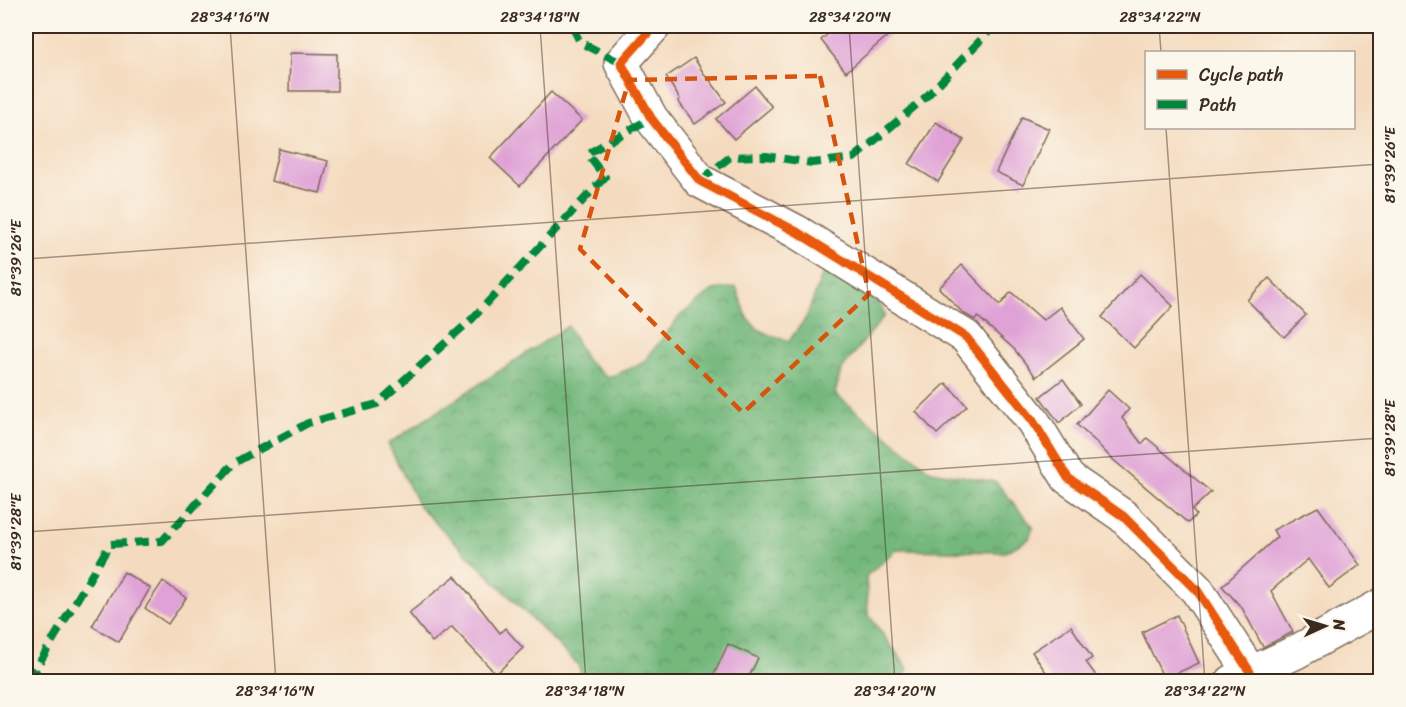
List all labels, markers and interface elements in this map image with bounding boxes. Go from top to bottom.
text: 28°34'16"N [191,4,270,30]
text: 28°34'18"N [500,4,580,30]
text: 28°34'20"N [809,4,892,30]
text: 28°34'22"N [1119,4,1201,30]
legend [1145,51,1355,129]
text: Cycle path [1199,59,1283,91]
text: Path [1199,89,1236,121]
text: 81°39'26"E [1377,125,1403,203]
text: 81°39'26"E [3,218,29,296]
text: 81°39'28"E [1377,398,1403,477]
text: 81°39'28"E [3,492,29,571]
north arrow [1295,596,1355,656]
text: N [1325,617,1354,632]
text: 28°34'16"N [236,678,315,704]
text: 28°34'18"N [545,678,625,704]
text: 28°34'20"N [854,678,937,704]
text: 28°34'22"N [1164,678,1246,704]

